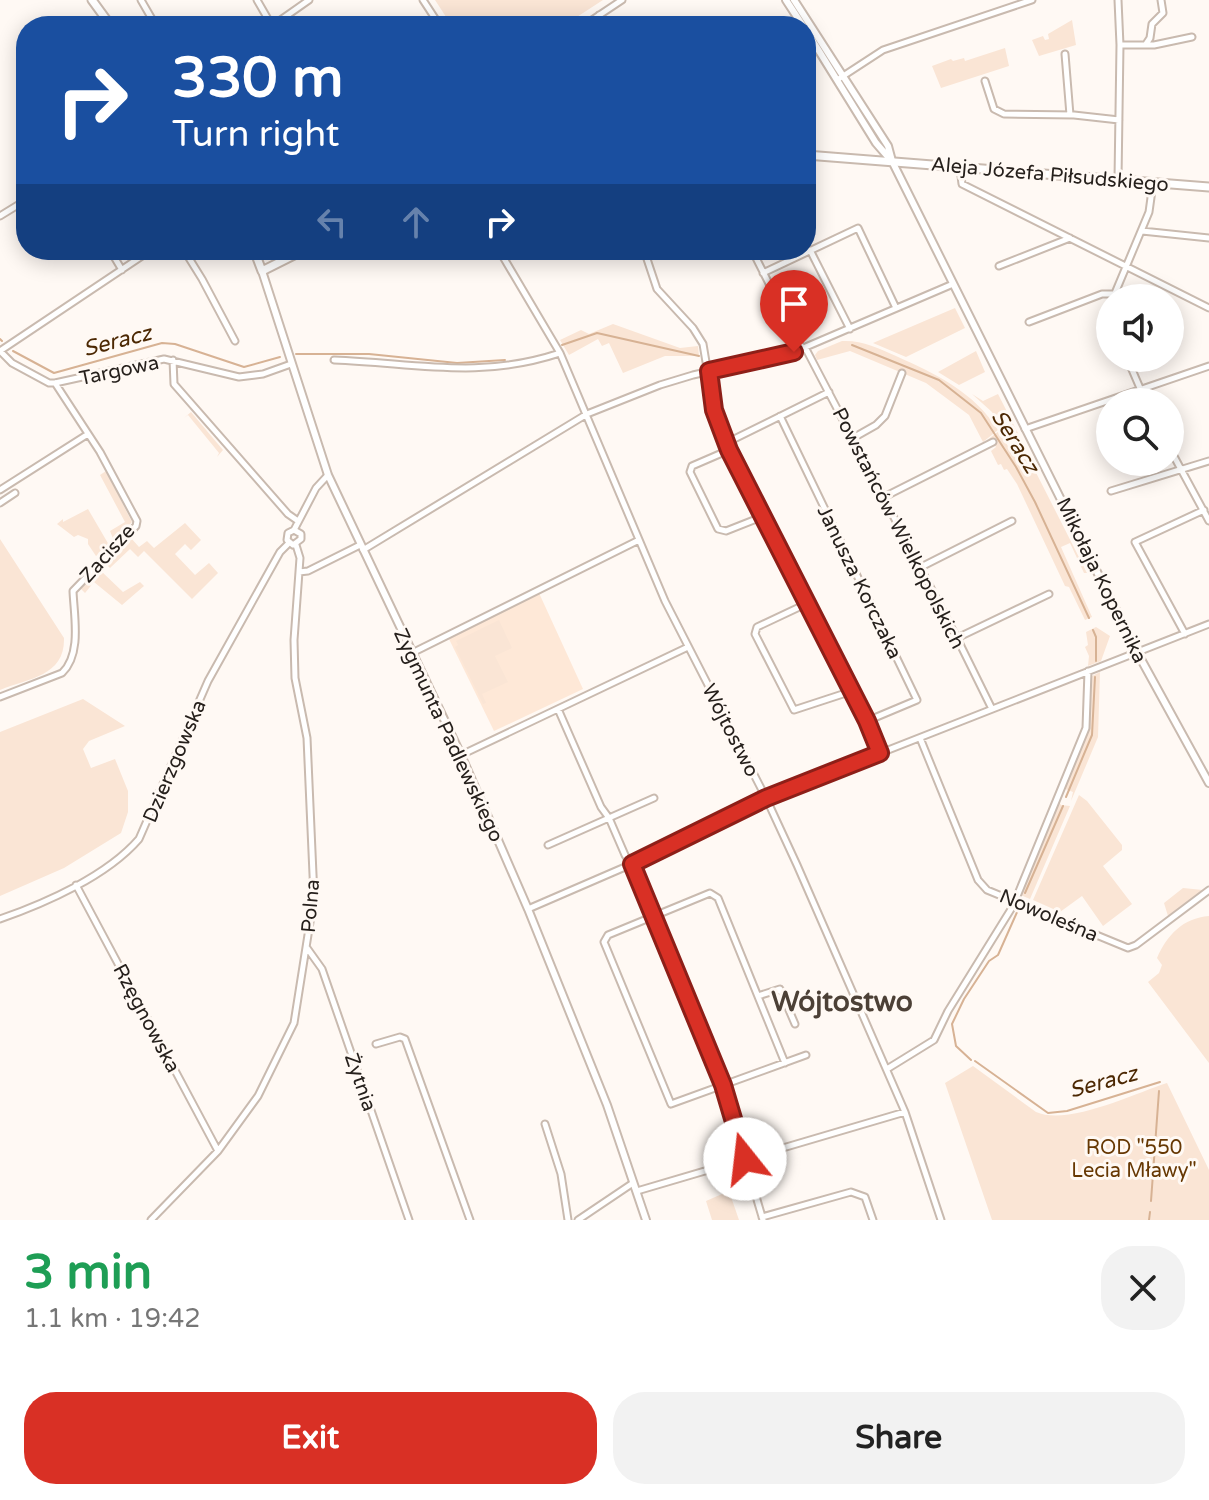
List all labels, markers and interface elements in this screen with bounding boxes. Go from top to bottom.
text: 330 m [172,45,343,112]
icon: right [40,48,144,152]
text: Turn right [172,113,339,156]
street label: Aleja Józefa Piłsudskiego [930,153,1170,197]
icon: left [310,200,354,244]
icon: ahead [394,200,438,244]
icon: right [478,200,522,244]
pin [760,270,828,352]
icon: arrive [772,282,816,326]
map controls [1096,284,1184,476]
button: sound [1096,284,1184,372]
water label: Seracz [80,319,156,362]
street label: Targowa [77,351,161,391]
button: search [1096,388,1184,476]
street label: Powstańców Wielkopolskich [827,404,970,653]
water label: Seracz [986,405,1046,480]
street label: Mikołaja Kopernika [1051,494,1152,667]
street label: Janusza Korczaka [812,502,907,663]
street label: Zacisze [75,519,140,588]
street label: Zygmunta Padlewskiego [388,625,508,846]
street label: Wójtostwo [696,680,764,781]
street label: Dzierzgowska [138,696,212,826]
street label: Polna [297,878,325,934]
street label: Nowoleśna [996,884,1102,947]
street label: Rzęgnowska [107,960,185,1077]
district label: Wójtostwo [771,985,913,1019]
street label: Żytnia [339,1050,381,1115]
water label: Seracz [1066,1060,1142,1104]
position arrow [703,1117,787,1201]
park label: ROD "550 Lecia Mławy" [1071,1136,1197,1183]
text: 3 min [24,1244,152,1302]
button: close [1101,1246,1185,1330]
text: 1.1 km · 19:42 [24,1303,201,1334]
button: Exit [24,1392,597,1484]
button: Share [613,1392,1185,1484]

